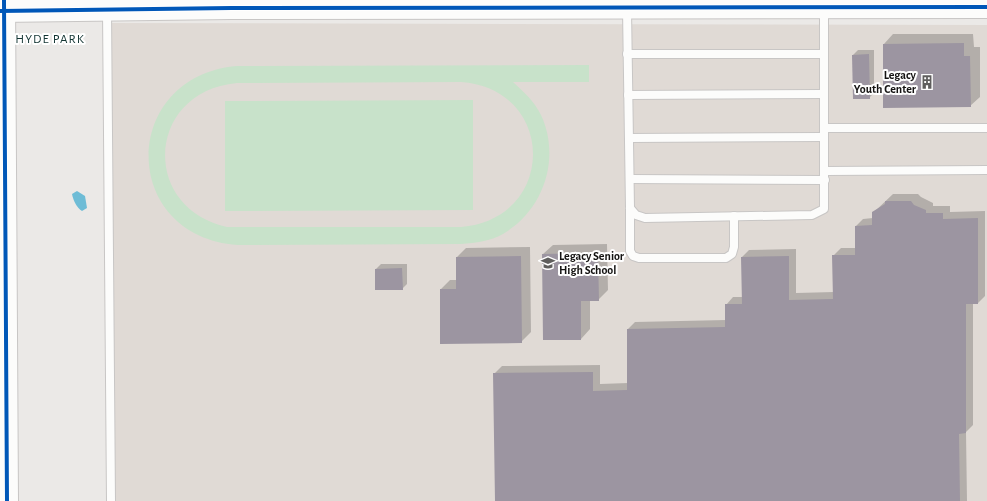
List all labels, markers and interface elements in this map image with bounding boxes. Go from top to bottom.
district label: HYDE PARK [15,33,85,46]
place label: Legacy Youth Center [854,69,917,95]
building icon: Legacy Youth Center [919,74,935,90]
place label: Legacy Senior High School [559,250,625,276]
school or university icon: Legacy Senior High School [540,255,556,271]

